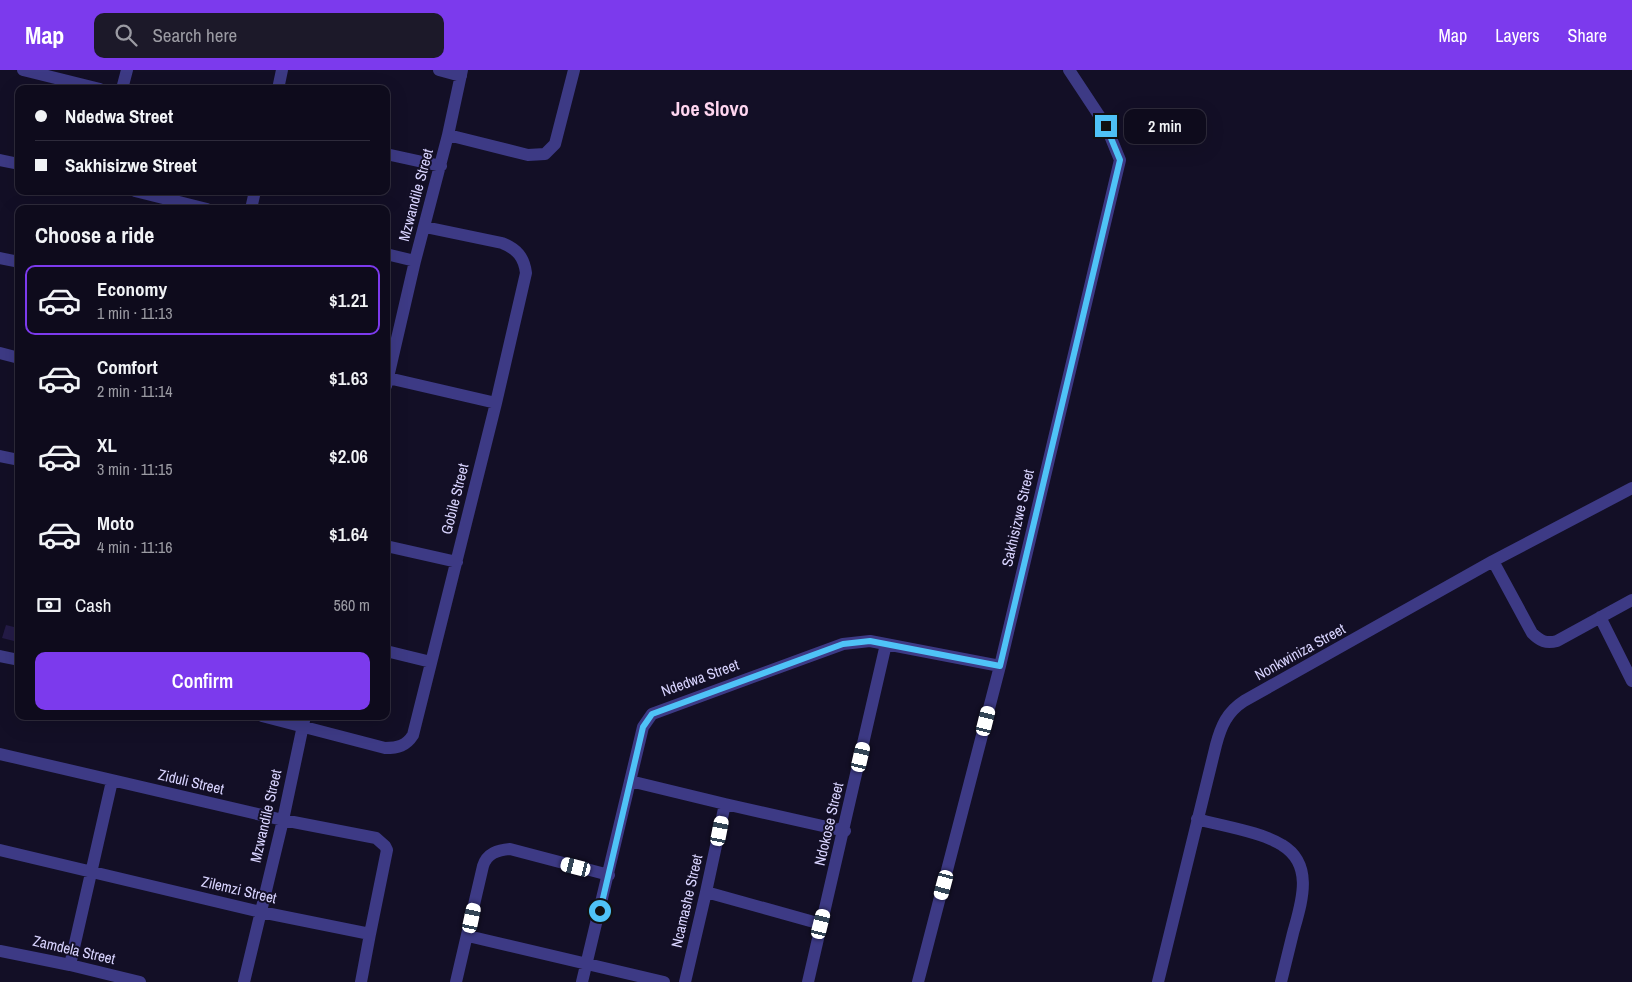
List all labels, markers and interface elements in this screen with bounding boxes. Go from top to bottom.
search box [94,13,444,58]
text: Map [25,19,64,51]
icon: search [112,21,140,49]
text: Search here [152,22,237,48]
text: Map [1439,23,1467,48]
text: Layers [1495,23,1540,48]
text: Share [1568,23,1607,48]
district label: Joe Slovo [671,95,749,122]
text: Ndedwa Street [65,103,173,129]
callout: 2 min [1124,108,1206,144]
route end [1095,115,1117,137]
text: 2 min [1148,115,1182,137]
street label: Mzwandile Street [393,146,438,243]
text: Sakhisizwe Street [65,152,197,178]
text: Choose a ride [35,220,154,250]
text: Economy [97,276,167,302]
icon: car [37,278,82,323]
text: $1.21 [329,287,368,313]
text: 1 min · 11:13 [97,302,173,324]
text: Comfort [97,354,158,380]
icon: car [37,356,82,401]
text: $1.63 [329,365,368,391]
text: 2 min · 11:14 [97,380,173,402]
text: XL [97,432,117,458]
icon: car [37,434,82,479]
text: $2.06 [329,443,368,469]
text: 3 min · 11:15 [97,458,173,480]
street label: Gobile Street [436,461,474,537]
street label: Sakhisizwe Street [996,467,1039,569]
text: Moto [97,510,134,536]
icon: car [37,512,82,557]
text: $1.64 [329,521,368,547]
text: 4 min · 11:16 [97,536,173,558]
icon: cash [35,591,63,619]
text: Cash [75,592,111,618]
text: 560 m [334,594,370,616]
street label: Nonkwiniza Street [1251,618,1349,685]
button: Confirm [35,652,370,710]
street label: Ndedwa Street [658,654,742,701]
car [975,705,996,737]
car [850,741,871,773]
street label: Ziduli Street [156,764,227,799]
street label: Mzwandile Street [245,767,287,865]
street label: Ndokose Street [809,780,848,868]
car [709,815,730,847]
street label: Ncamashe Street [666,852,708,950]
car [559,856,592,878]
car [932,869,955,901]
street label: Zilemzi Street [199,871,279,908]
route start [589,900,611,922]
car [461,902,482,934]
car [810,908,831,940]
street label: Zamdela Street [31,930,118,969]

